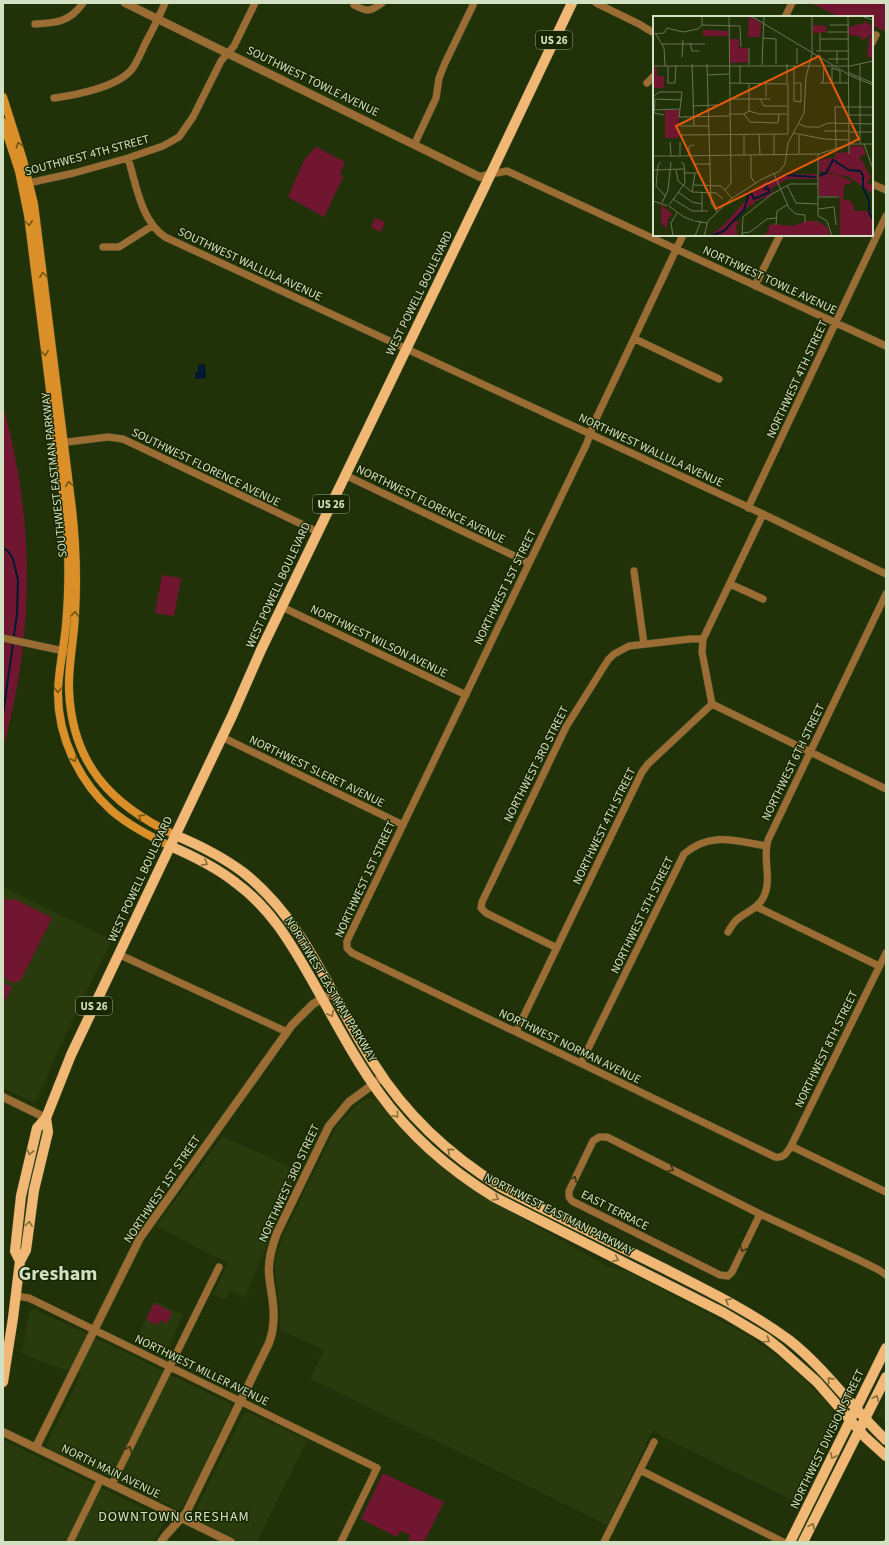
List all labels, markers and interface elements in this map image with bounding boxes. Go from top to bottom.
inset map [653,16,873,236]
road number: US 26 [536,31,572,49]
street label: SOUTHWEST TOWLE AVENUE [244,42,382,121]
street label: SOUTHWEST 4TH STREET [23,131,152,180]
one-way arrow [15,142,23,149]
one-way arrow [24,220,33,226]
street label: SOUTHWEST WALLULA AVENUE [175,223,325,305]
street label: WEST POWELL BOULEVARD [382,228,457,358]
street label: NORTHWEST TOWLE AVENUE [700,242,840,319]
one-way arrow [39,272,48,278]
street label: NORTHWEST 4TH STREET [763,317,833,441]
one-way arrow [40,350,49,356]
street label: SOUTHWEST EASTMAN PARKWAY [37,391,72,558]
street label: NORTHWEST WALLULA AVENUE [576,409,726,492]
street label: SOUTHWEST FLORENCE AVENUE [128,424,283,511]
street label: NORTHWEST FLORENCE AVENUE [353,461,508,548]
one-way arrow [65,481,74,487]
road number: US 26 [313,495,349,513]
street label: WEST POWELL BOULEVARD [242,520,315,651]
street label: NORTHWEST 1ST STREET [470,526,541,648]
street label: NORTHWEST WILSON AVENUE [307,601,450,682]
one-way arrow [71,611,79,617]
one-way arrow [54,687,62,693]
street label: NORTHWEST 6TH STREET [758,700,830,824]
street label: NORTHWEST 3RD STREET [500,703,573,825]
street label: NORTHWEST SLERET AVENUE [246,731,387,812]
one-way arrow [69,755,77,763]
street label: NORTHWEST 4TH STREET [569,764,641,888]
street label: WEST POWELL BOULEVARD [104,814,177,945]
one-way arrow [138,815,145,822]
street label: NORTHWEST 1ST STREET [331,818,400,940]
street label: NORTHWEST 5TH STREET [607,853,679,977]
one-way arrow [201,858,208,866]
street label: NORTHWEST EASTMAN PARKWAY [280,914,381,1065]
street label: NORTHWEST 8TH STREET [791,987,863,1111]
road number: US 26 [76,997,112,1015]
street label: NORTHWEST NORMAN AVENUE [496,1005,644,1088]
one-way arrow [327,1010,334,1017]
one-way arrow [392,1110,399,1118]
street label: NORTHWEST 3RD STREET [255,1121,325,1245]
street label: NORTHWEST 1ST STREET [120,1131,205,1247]
one-way arrow [447,1148,454,1155]
one-way arrow [27,1149,35,1155]
one-way arrow [667,1165,674,1172]
street label: NORTHWEST EASTMAN PARKWAY [481,1169,637,1260]
one-way arrow [569,1176,577,1184]
street label: EAST TERRACE [578,1186,652,1235]
one-way arrow [492,1193,499,1200]
one-way arrow [24,1221,33,1227]
one-way arrow [740,1245,748,1252]
one-way arrow [612,1254,620,1262]
district label: Gresham [19,1260,97,1288]
one-way arrow [725,1298,732,1306]
street label: NORTHWEST MILLER AVENUE [132,1331,272,1410]
one-way arrow [763,1335,770,1342]
street label: NORTHWEST DIVISION STREET [786,1366,869,1512]
one-way arrow [828,1377,835,1384]
one-way arrow [871,1395,878,1402]
street label: NORTH MAIN AVENUE [58,1440,163,1503]
one-way arrow [124,1446,132,1454]
one-way arrow [830,1452,838,1459]
district label: DOWNTOWN GRESHAM [98,1507,250,1527]
one-way arrow [807,1523,814,1530]

